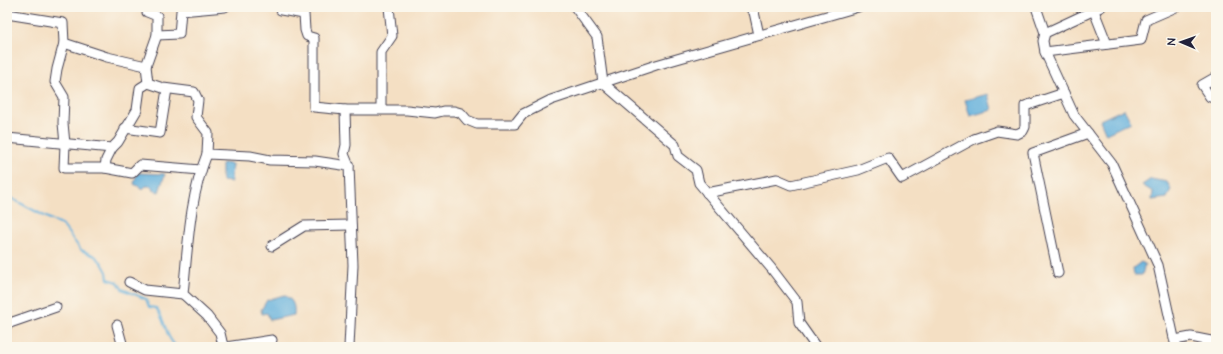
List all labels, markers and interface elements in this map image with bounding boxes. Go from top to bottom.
north arrow [1161,22,1201,62]
text: N [1164,38,1179,45]

